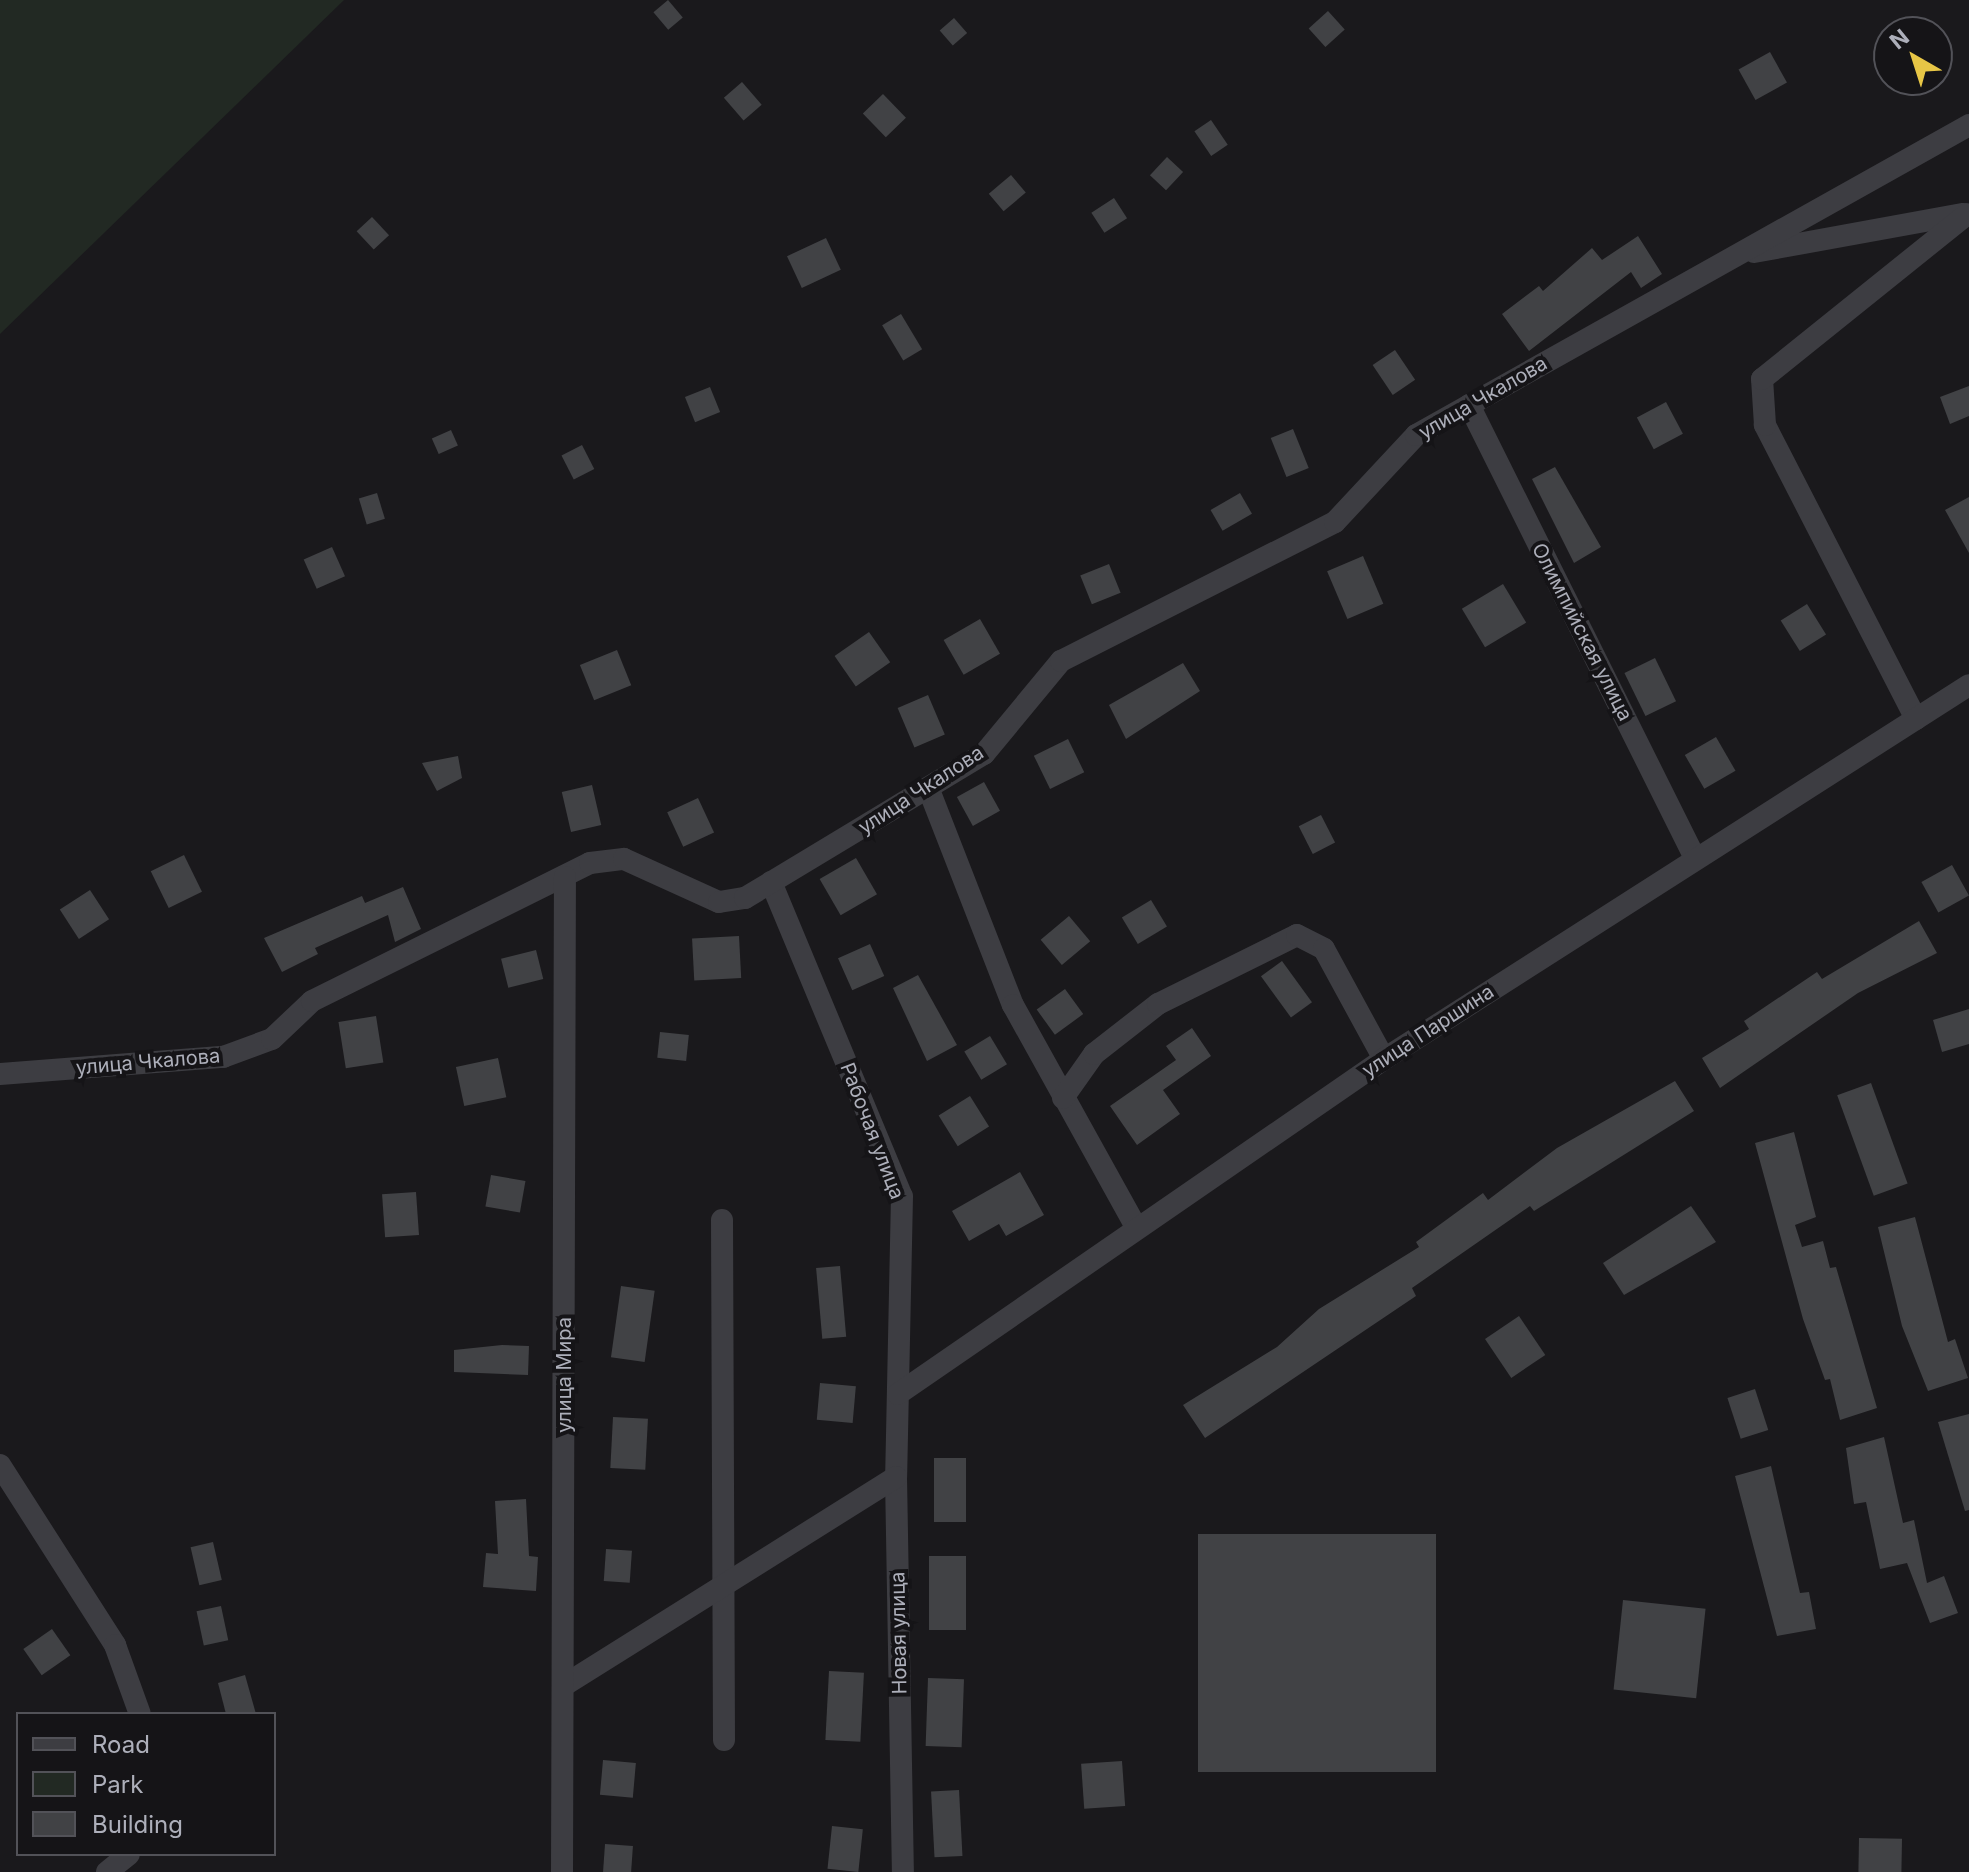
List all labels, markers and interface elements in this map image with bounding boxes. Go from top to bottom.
north arrow [1873,16,1953,96]
text: N [1884,24,1914,54]
street label: улица Чкалова [1414,351,1552,445]
street label: Олимпийская улица [1527,539,1637,725]
street label: улица Чкалова [854,741,988,839]
street label: улица Паршина [1358,980,1498,1082]
street label: улица Чкалова [75,1044,221,1080]
street label: Рабочая улица [835,1059,909,1203]
street label: улица Мира [552,1317,576,1433]
street label: Новая улица [886,1571,912,1695]
legend [16,1712,276,1856]
text: Road [92,1730,150,1759]
text: Park [92,1770,143,1799]
text: Building [92,1810,183,1839]

